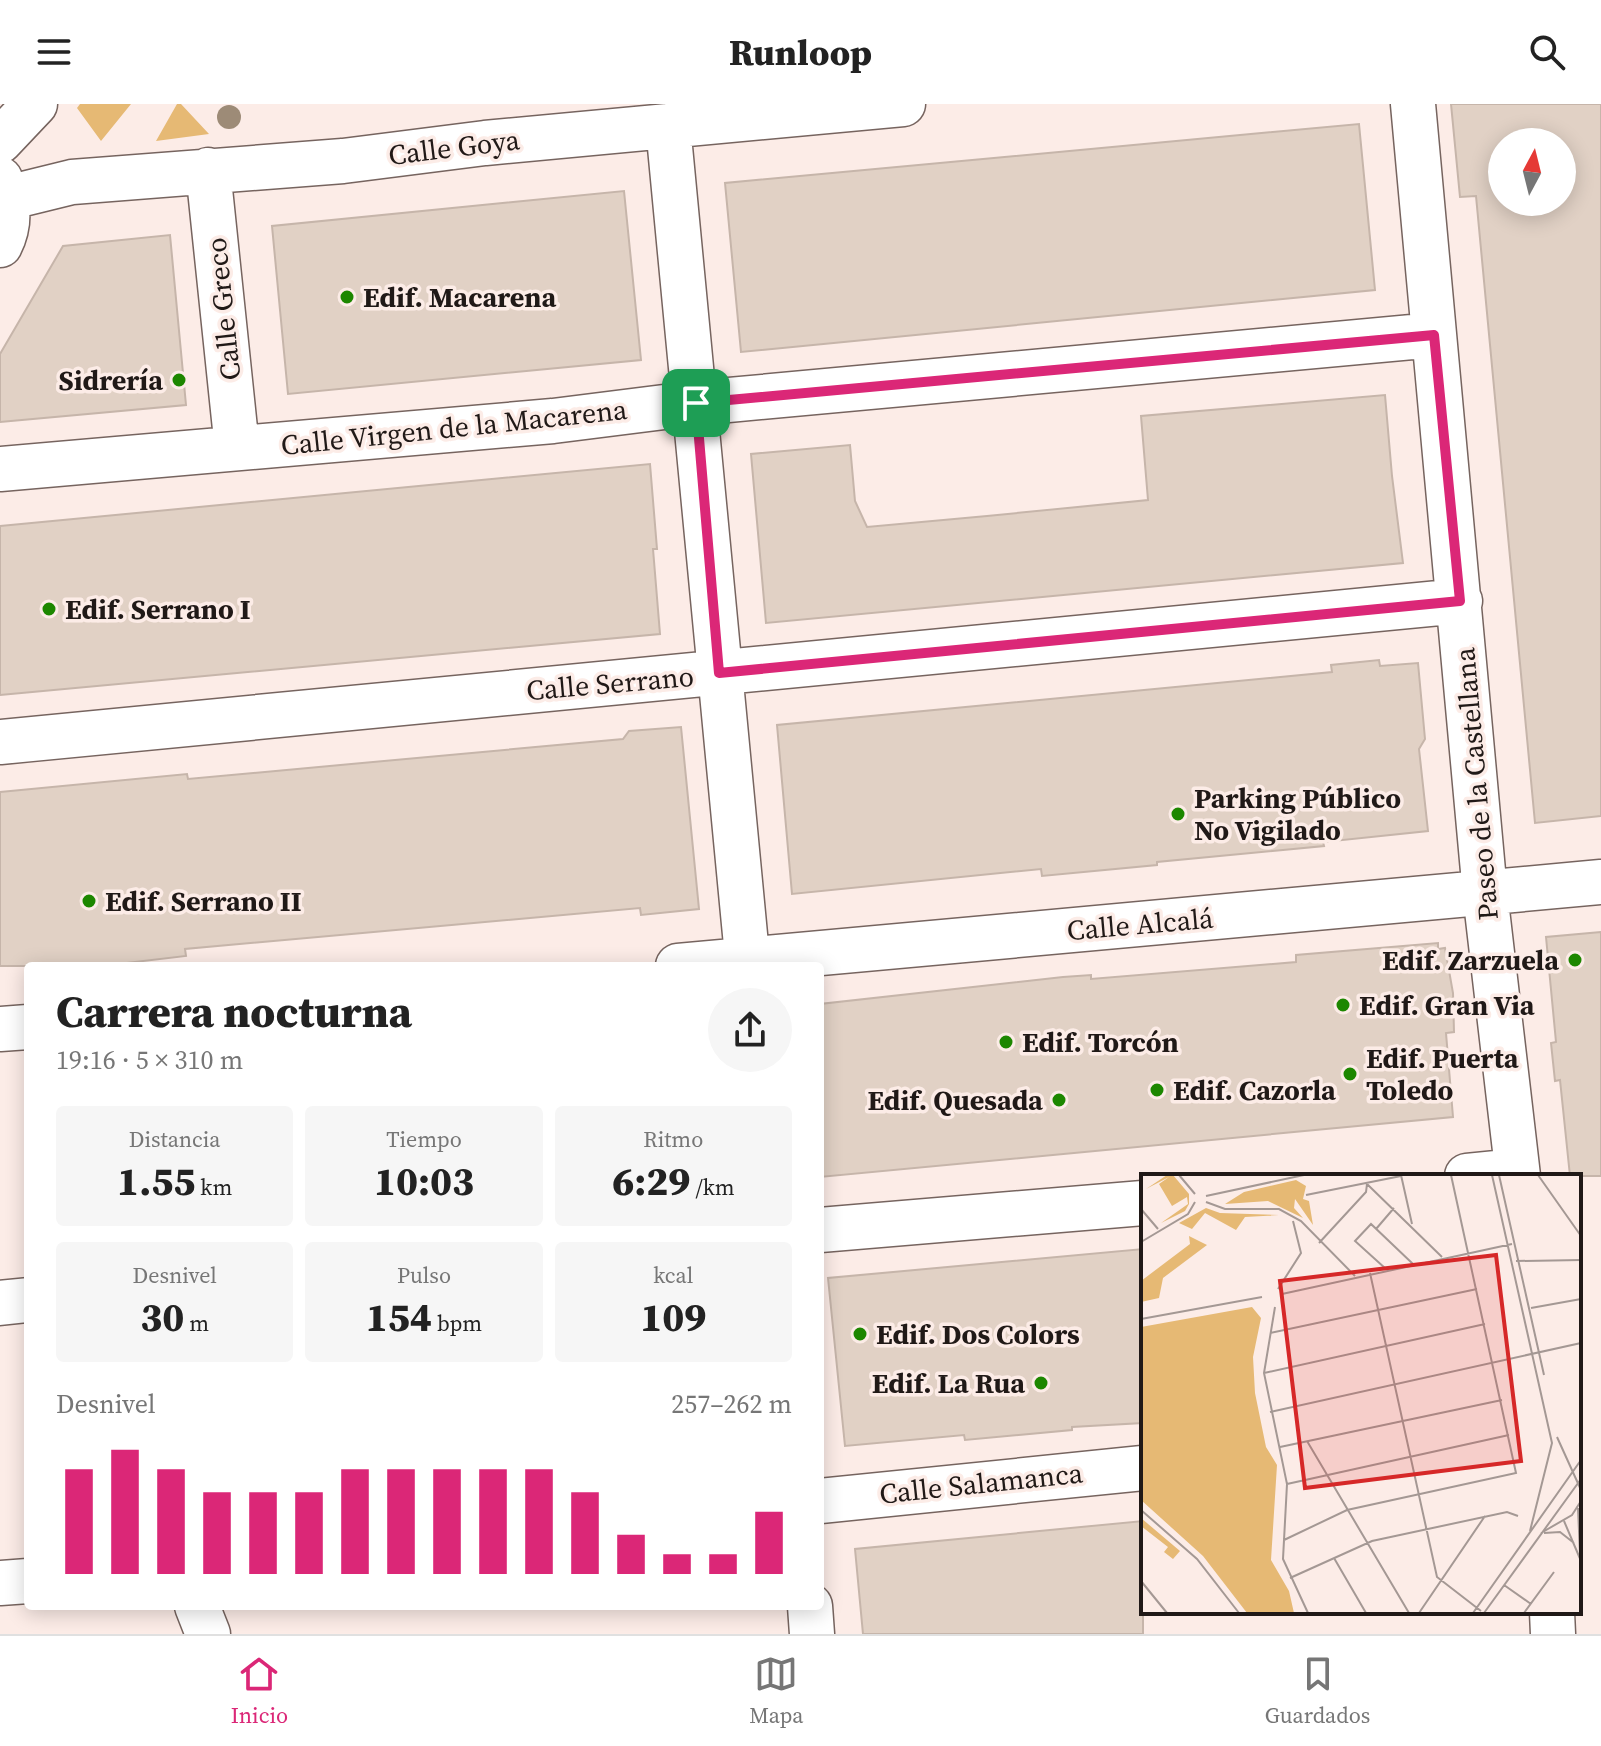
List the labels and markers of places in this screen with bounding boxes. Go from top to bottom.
place label: Edif. Macarena [363,278,556,316]
marker: Edif. Macarena [338,288,356,306]
place label: Sidrería [59,361,163,399]
pin [662,369,730,437]
marker: Sidrería [170,371,188,389]
place label: Edif. Serrano I [65,590,251,628]
marker: Edif. Serrano I [40,600,58,618]
place label: Parking Público No Vigilado [1194,779,1401,849]
marker: Parking Público No Vigilado [1169,805,1187,823]
place label: Edif. Serrano II [105,882,302,920]
marker: Edif. Serrano II [80,892,98,910]
place label: Edif. Zarzuela [1382,941,1559,979]
marker: Edif. Zarzuela [1566,951,1584,969]
place label: Edif. Gran Via [1359,986,1535,1024]
marker: Edif. Gran Via [1334,996,1352,1014]
place label: Edif. Torcón [1022,1023,1179,1061]
marker: Edif. Torcón [997,1033,1015,1051]
place label: Edif. Puerta Toledo [1366,1039,1519,1109]
marker: Edif. Puerta Toledo [1341,1065,1359,1083]
place label: Edif. Cazorla [1173,1071,1336,1109]
place label: Edif. Quesada [867,1081,1043,1119]
marker: Edif. Cazorla [1148,1081,1166,1099]
marker: Edif. Quesada [1050,1091,1068,1109]
place label: Edif. Dos Colors [876,1315,1080,1353]
marker: Edif. Dos Colors [851,1325,869,1343]
place label: Edif. La Rua [872,1364,1025,1402]
marker: Edif. La Rua [1032,1374,1050,1392]

